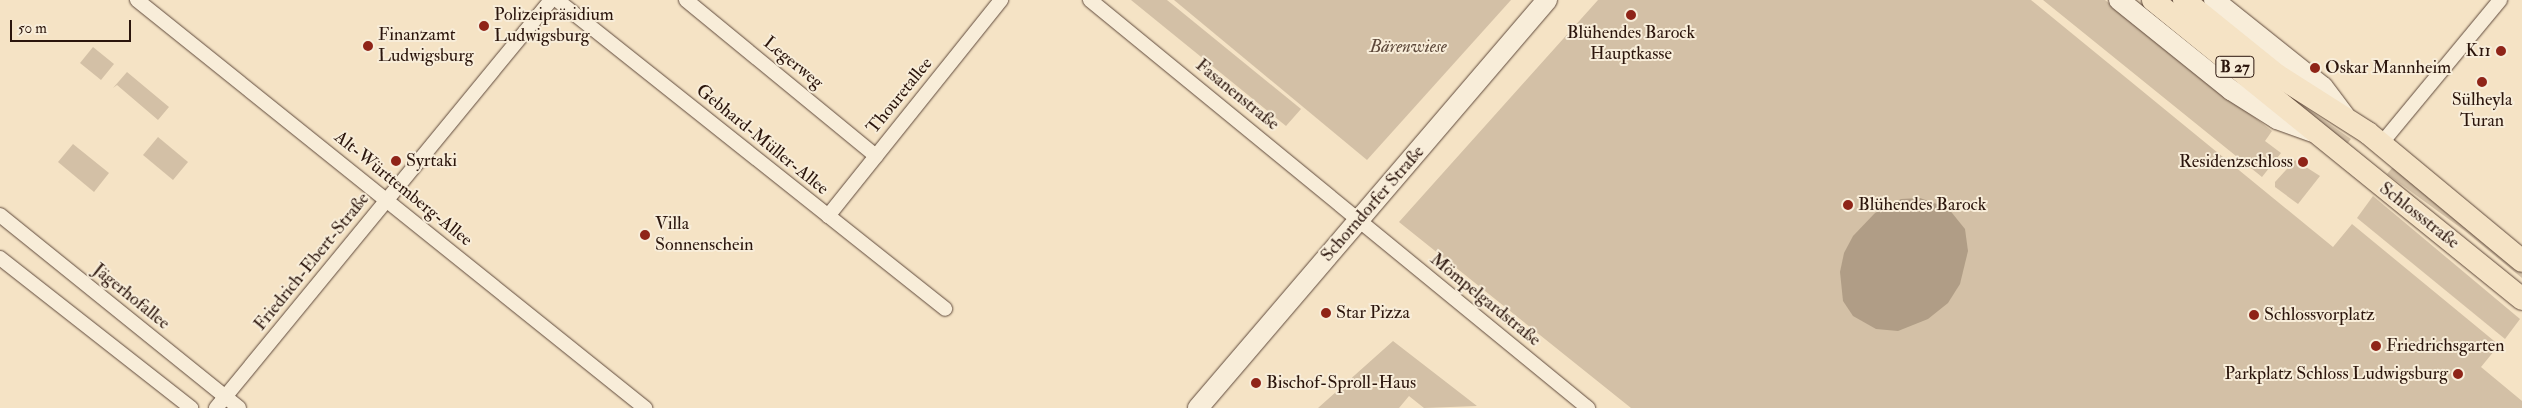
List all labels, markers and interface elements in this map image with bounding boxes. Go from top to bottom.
place label: Polizeipräsidium Ludwigsburg [494,5,614,48]
marker: Blühendes Barock Hauptkasse [1625,9,1637,21]
scale bar [12,10,134,42]
text: 50 m [18,19,47,38]
marker: Polizeipräsidium Ludwigsburg [478,20,490,32]
place label: Blühendes Barock Hauptkasse [1567,23,1695,66]
place label: Finanzamt Ludwigsburg [378,25,474,68]
street label: Legerweg [759,32,827,94]
park label: Bärenwiese [1369,36,1447,58]
marker: Finanzamt Ludwigsburg [362,40,374,52]
place label: K11 [2466,40,2491,62]
marker: K11 [2495,45,2507,57]
street label: Thouretallee [863,53,937,139]
road number: B 27 [2215,54,2255,80]
street label: Fasanenstraße [1191,55,1283,135]
place label: Oskar Mannheim [2325,57,2451,79]
marker: Oskar Mannheim [2309,62,2321,74]
marker: Sülheyla Turan [2476,76,2488,88]
street label: Gebhard-Müller-Allee [691,80,833,200]
place label: Sülheyla Turan [2452,90,2512,132]
street label: Alt-Württemberg-Allee [330,127,476,251]
street label: Schorndorfer Straße [1317,142,1429,266]
place label: Syrtaki [406,150,457,172]
place label: Residenzschloss [2179,151,2293,173]
marker: Syrtaki [390,155,402,167]
marker: Residenzschloss [2297,156,2309,168]
street label: Schlossstraße [2375,178,2463,254]
street label: Friedrich-Ebert-Straße [250,189,374,335]
place label: Blühendes Barock [1858,194,1986,216]
marker: Blühendes Barock [1842,199,1854,211]
place label: Villa Sonnenschein [655,214,754,256]
marker: Villa Sonnenschein [639,229,651,241]
street label: Mömpelgardstraße [1425,249,1545,351]
street label: Jägerhofallee [88,259,174,335]
place label: Star Pizza [1336,302,1410,324]
place label: Schlossvorplatz [2264,304,2375,326]
marker: Star Pizza [1320,307,1332,319]
marker: Schlossvorplatz [2248,309,2260,321]
place label: Friedrichsgarten [2386,335,2505,357]
marker: Friedrichsgarten [2370,340,2382,352]
place label: Parkplatz Schloss Ludwigsburg [2224,363,2448,385]
marker: Parkplatz Schloss Ludwigsburg [2452,368,2464,380]
place label: Bischof-Sproll-Haus [1266,372,1416,394]
marker: Bischof-Sproll-Haus [1250,377,1262,389]

